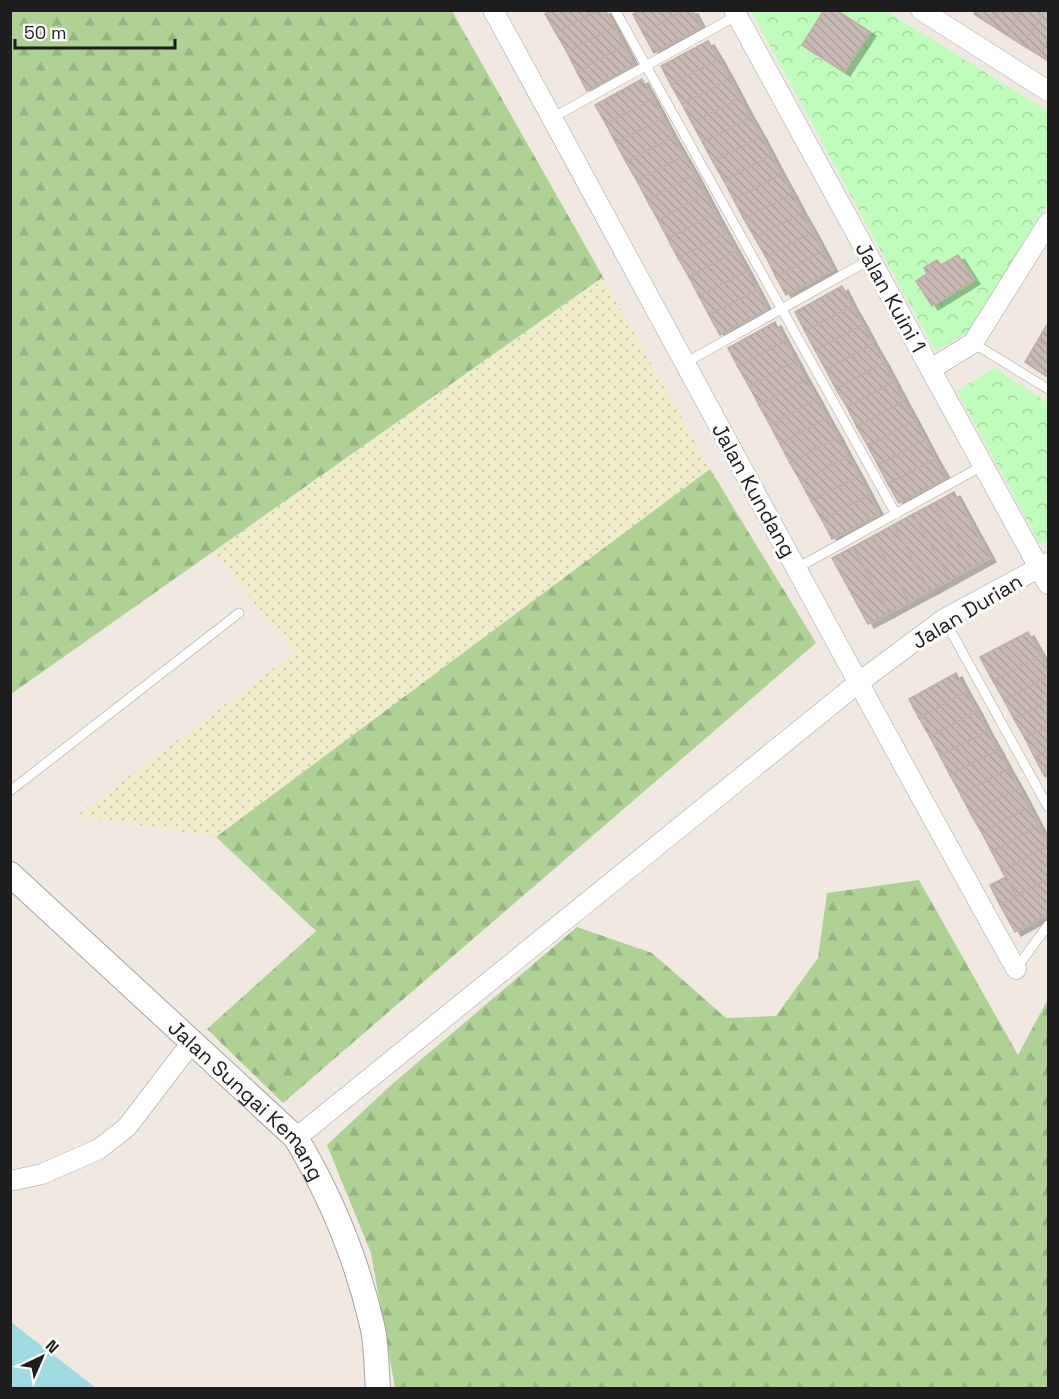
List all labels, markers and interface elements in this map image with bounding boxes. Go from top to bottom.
scale bar [15,12,176,50]
text: 50 m [24,21,66,44]
street label: Jalan Kuini 1 [850,237,932,357]
street label: Jalan Kundang [706,418,802,562]
street label: Jalan Durian [907,567,1027,655]
street label: Jalan Sungai Kemang [163,1013,330,1185]
north arrow [12,1327,72,1387]
text: N [41,1335,63,1358]

